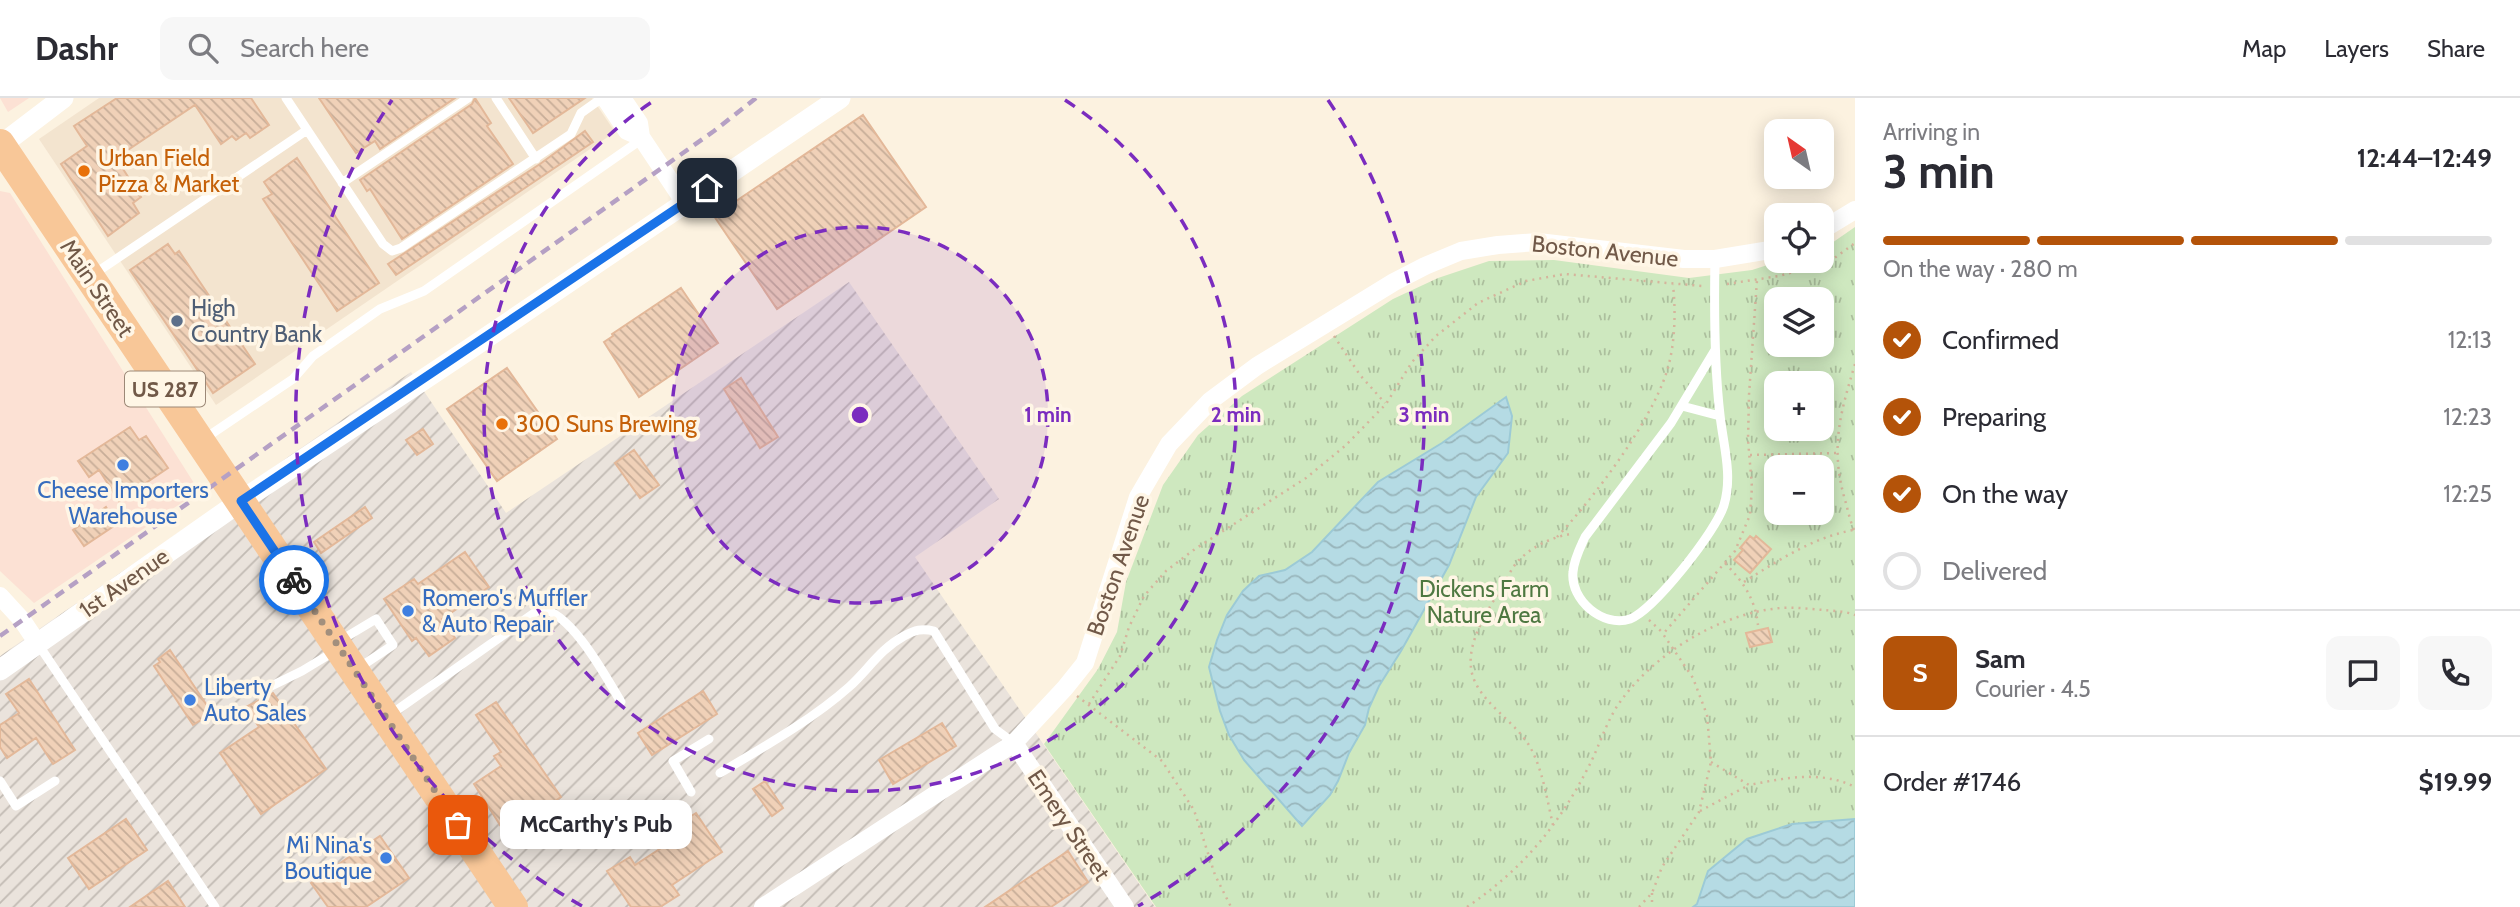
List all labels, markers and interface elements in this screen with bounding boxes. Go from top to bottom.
search box [160,17,650,80]
text: Dashr [35,28,118,68]
icon: search [184,29,222,67]
text: Search here [240,32,369,64]
text: Map [2242,34,2286,63]
text: Layers [2324,34,2389,63]
text: Share [2427,34,2485,63]
text: Arriving in [1883,118,1980,146]
north arrow [1764,119,1834,189]
map controls [1764,119,1834,525]
text: 12:44–12:49 [2357,142,2492,174]
place label: Urban Field Pizza & Market [98,144,239,198]
text: 3 min [1883,144,1995,200]
pin [677,158,737,218]
marker: Urban Field Pizza & Market [76,163,92,179]
icon: home [688,169,726,207]
button: locate [1764,203,1834,273]
street label: Boston Avenue [1530,229,1680,273]
street label: Main Street [54,234,140,342]
text: On the way · 280 m [1883,255,2078,283]
button: layers [1764,287,1834,357]
place label: High Country Bank [191,294,323,348]
marker: High Country Bank [169,313,185,329]
icon: check [1883,321,1921,359]
text: Confirmed [1942,324,2059,356]
text: 12:13 [2448,326,2492,354]
button: + [1764,371,1834,441]
road number: US 287 [125,372,205,406]
icon: check [1883,398,1921,436]
text: Preparing [1942,401,2046,433]
text: 1 min [1024,402,1072,427]
text: 2 min [1211,402,1261,427]
text: 3 min [1399,402,1449,427]
centre of rings [848,403,872,427]
text: 12:23 [2443,403,2492,431]
place label: 300 Suns Brewing [516,410,697,438]
marker: 300 Suns Brewing [494,416,510,432]
button: − [1764,455,1834,525]
marker: Cheese Importers Warehouse [115,457,131,473]
icon: check [1883,475,1921,513]
place label: Cheese Importers Warehouse [37,476,209,530]
text: On the way [1942,478,2068,510]
text: 12:25 [2443,480,2492,508]
street label: Boston Avenue [1081,491,1155,639]
street label: 1st Avenue [74,542,174,624]
courier [259,545,329,615]
text: Delivered [1942,555,2047,587]
icon: bike [275,561,313,599]
park label: Dickens Farm Nature Area [1419,575,1549,629]
place label: Romero's Muffler & Auto Repair [422,584,588,638]
marker: Romero's Muffler & Auto Repair [400,603,416,619]
button: chat [2326,636,2400,710]
button: phone [2418,636,2492,710]
text: Sam [1975,643,2026,675]
text: S [1912,657,1928,689]
place label: Liberty Auto Sales [204,673,307,727]
text: Courier · 4.5 [1975,675,2091,703]
marker: Liberty Auto Sales [182,692,198,708]
street label: Emery Street [1022,764,1116,886]
text: Order #1746 [1883,766,2021,798]
text: $19.99 [2419,766,2492,798]
pin [428,795,488,855]
callout: McCarthy's Pub [500,800,692,850]
icon: bag [439,806,477,844]
text: McCarthy's Pub [520,810,673,838]
place label: Mi Nina's Boutique [284,831,372,885]
marker: Mi Nina's Boutique [378,850,394,866]

